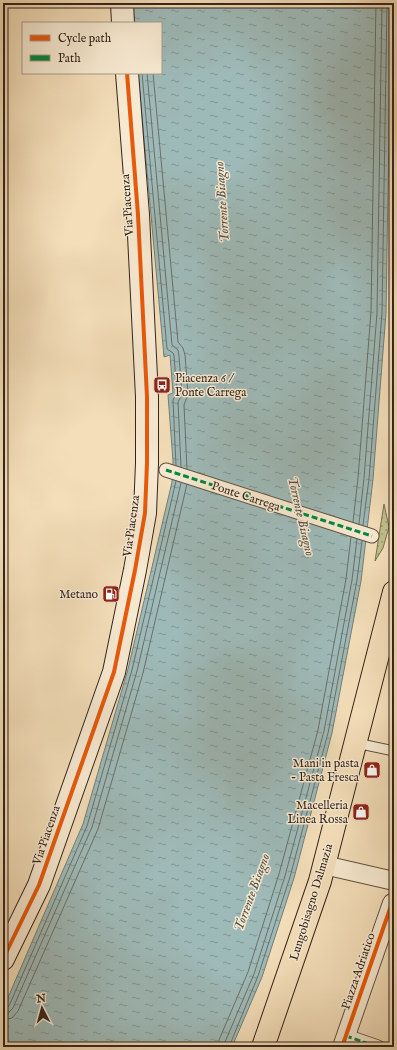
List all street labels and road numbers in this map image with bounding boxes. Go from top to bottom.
street label: Via Piacenza [118,173,137,237]
street label: Ponte Carrega [210,478,283,515]
street label: Via Piacenza [120,494,143,559]
street label: Via Piacenza [29,803,64,868]
street label: Lungobisagno Dalmazia [287,841,337,962]
street label: Piazza Adriatico [338,930,379,1012]

